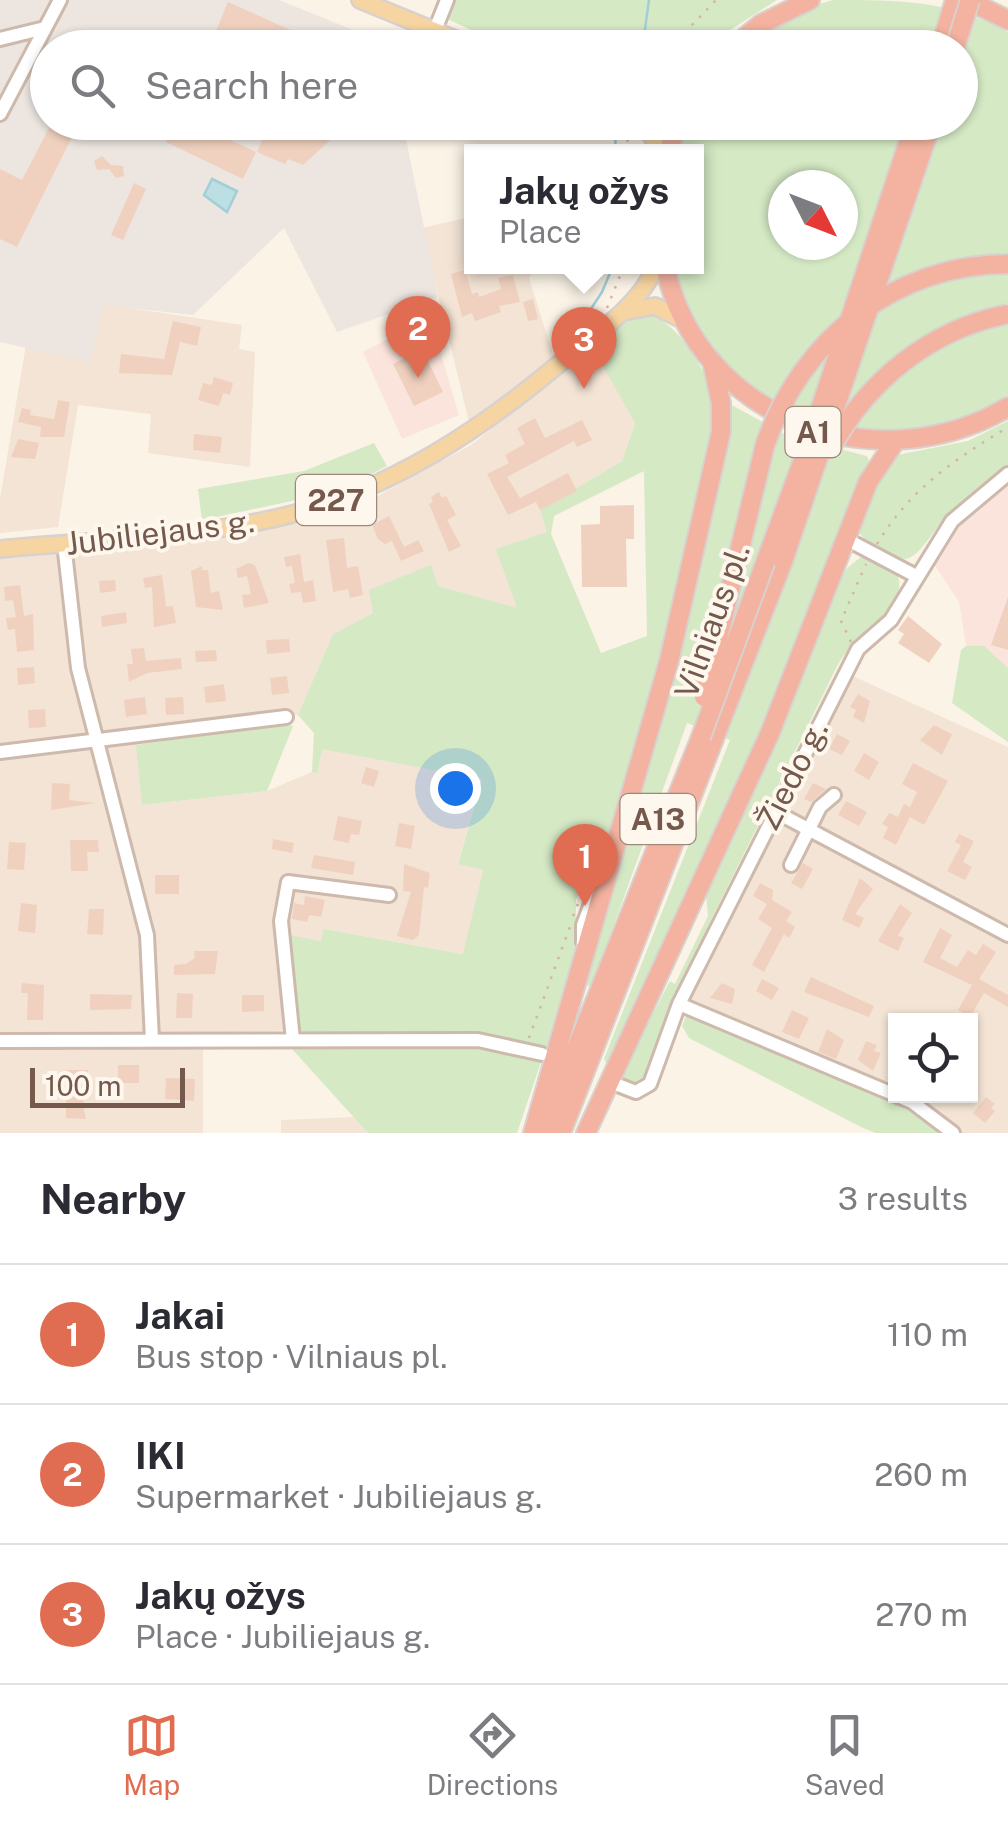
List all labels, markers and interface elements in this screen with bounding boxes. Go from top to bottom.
search box [30,30,978,140]
icon: search [65,58,120,113]
text: Search here [145,63,358,108]
popup [464,144,704,274]
text: Jakų ožys [499,168,669,213]
north arrow [768,170,858,260]
text: Place [499,213,582,250]
pin: 2 [386,296,450,378]
pin: 3 [552,306,616,389]
road number: A1 [786,407,840,457]
road number: 227 [296,475,376,525]
street label: Jubiliejaus g. [64,502,256,562]
street label: Vilniaus pl. [667,539,757,703]
street label: Žiedo g. [749,714,835,836]
your location [430,763,481,814]
road number: A13 [620,794,696,844]
pin: 1 [552,824,618,906]
map controls [888,1013,978,1103]
button: locate [888,1013,978,1103]
scale bar [30,1063,185,1108]
text: 100 m [45,1069,122,1102]
text: Nearby [40,1174,186,1223]
text: 3 results [838,1180,968,1217]
text: Jakai [135,1293,225,1338]
text: 1 [66,1316,79,1353]
text: 110 m [887,1316,968,1353]
text: Bus stop · Vilniaus pl. [135,1338,447,1375]
text: IKI [135,1433,186,1478]
text: 2 [62,1456,83,1493]
text: 260 m [874,1456,968,1493]
text: Supermarket · Jubiliejaus g. [135,1478,542,1515]
text: Jakų ožys [135,1573,306,1618]
text: 3 [62,1596,83,1633]
text: 270 m [875,1596,968,1633]
text: Place · Jubiliejaus g. [135,1618,430,1655]
tab: Map [123,1708,180,1801]
tab: Directions [427,1708,558,1801]
tab: Saved [805,1708,885,1801]

